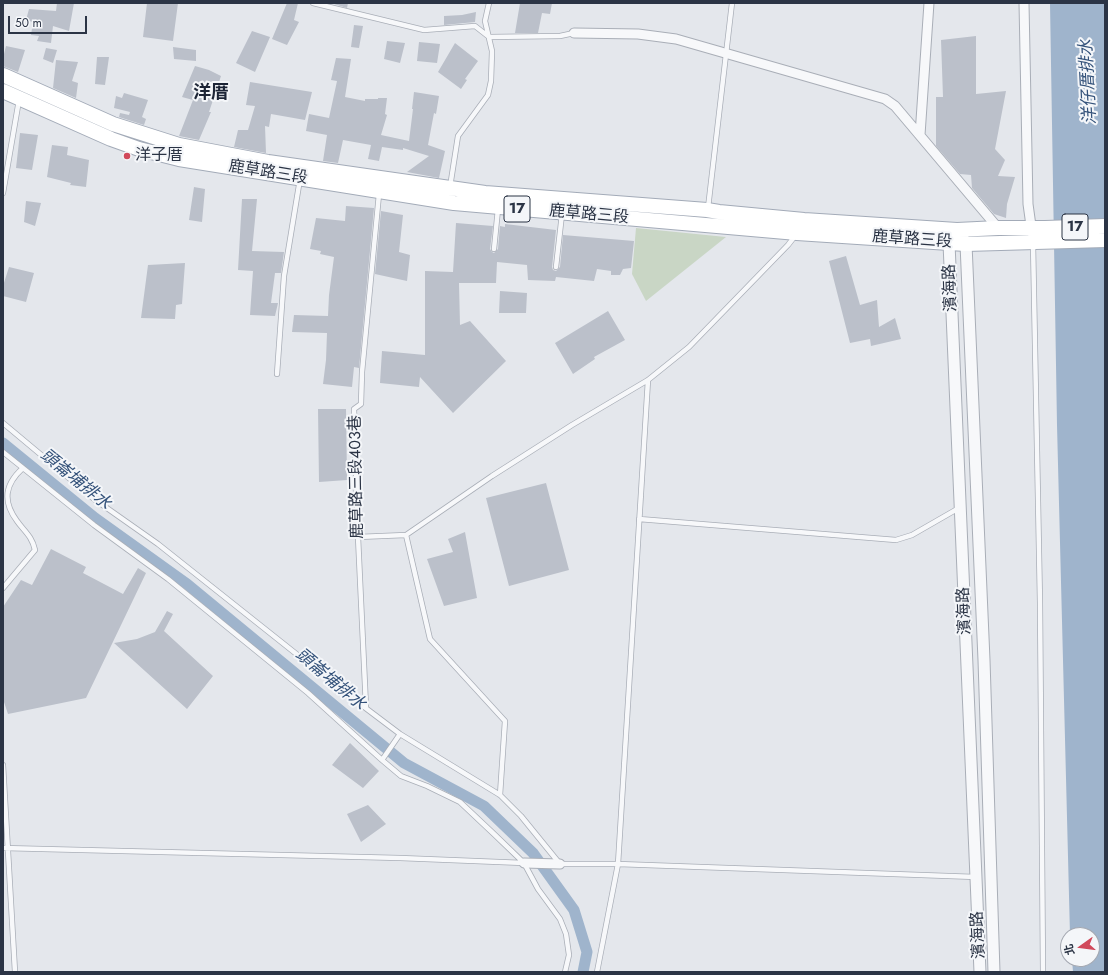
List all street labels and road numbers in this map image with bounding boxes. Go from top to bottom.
street label: 鹿草路三段 [227,157,309,189]
road number: 17 [504,196,530,222]
street label: 鹿草路三段 [548,202,630,228]
road number: 17 [1062,214,1088,240]
street label: 鹿草路三段 [871,228,953,252]
street label: 濱海路 [941,264,961,312]
street label: 鹿草路三段403巷 [346,415,368,539]
street label: 濱海路 [955,587,975,635]
street label: 濱海路 [968,911,990,959]

